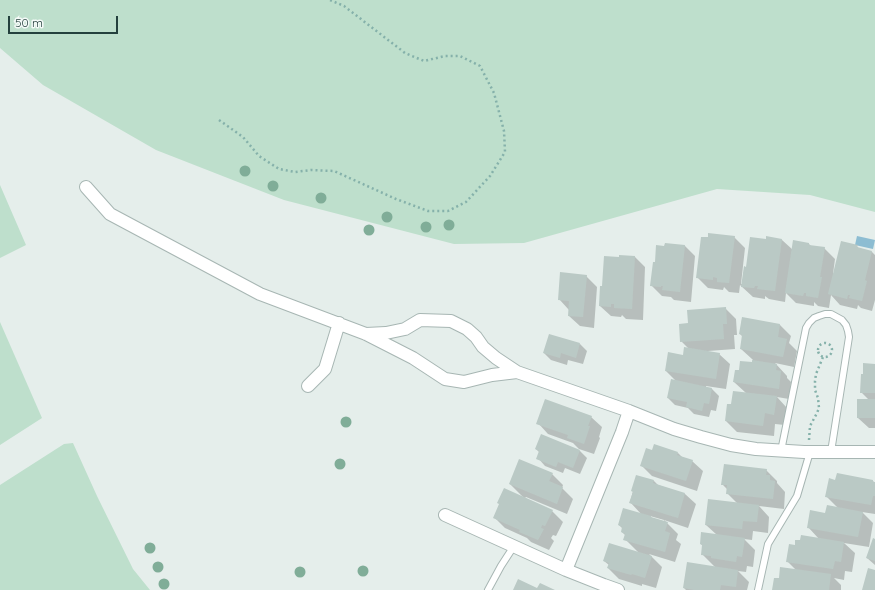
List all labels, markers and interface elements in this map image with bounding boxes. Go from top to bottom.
scale bar [10,8,120,34]
text: 50 m [15,15,43,30]

